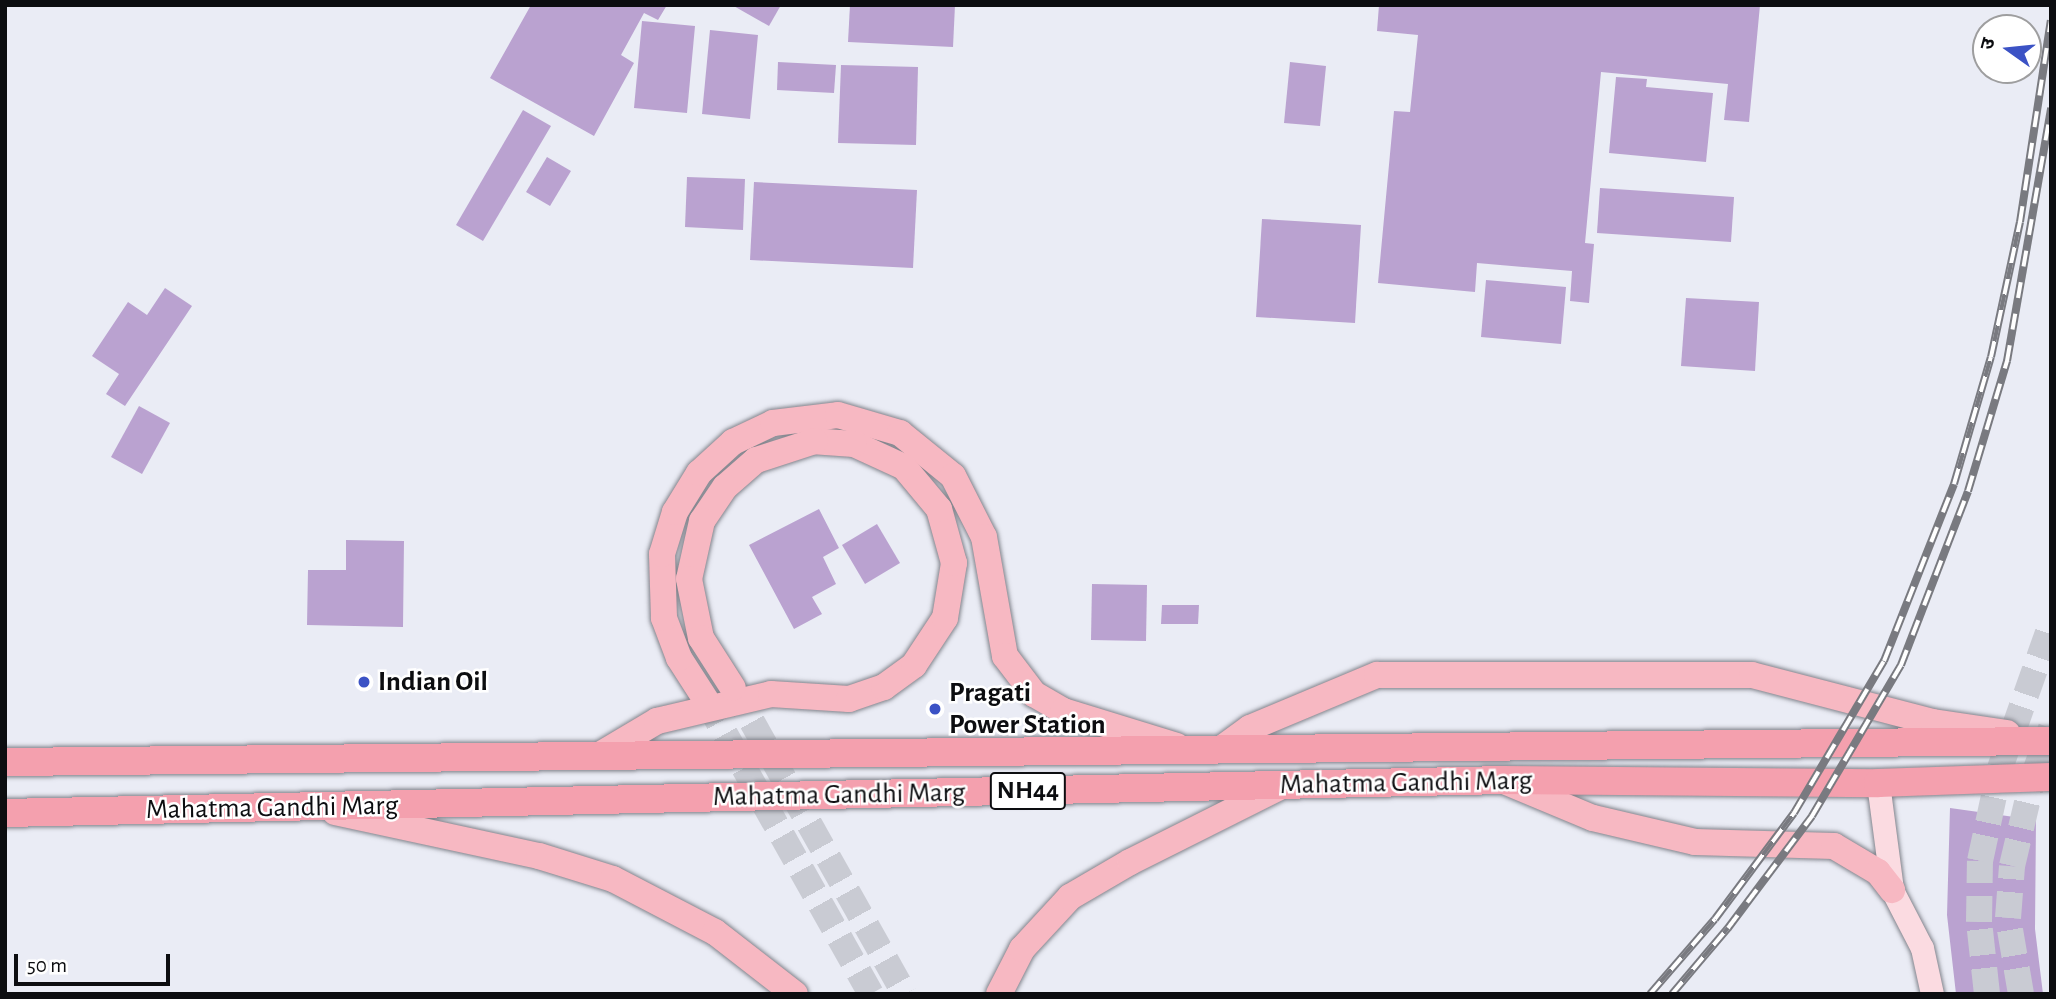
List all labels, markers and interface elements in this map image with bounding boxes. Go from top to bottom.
north arrow [1972,14,2042,84]
text: उ [1978,36,1999,52]
place label: Indian Oil [378,665,488,699]
marker: Indian Oil [356,674,372,690]
place label: Pragati Power Station [949,676,1106,742]
marker: Pragati Power Station [927,701,943,717]
street label: Mahatma Gandhi Marg [1280,764,1532,802]
road number: NH44 [990,768,1066,814]
street label: Mahatma Gandhi Marg [713,776,965,814]
street label: Mahatma Gandhi Marg [146,789,398,827]
scale bar [18,940,173,984]
text: 50 m [27,955,67,976]

